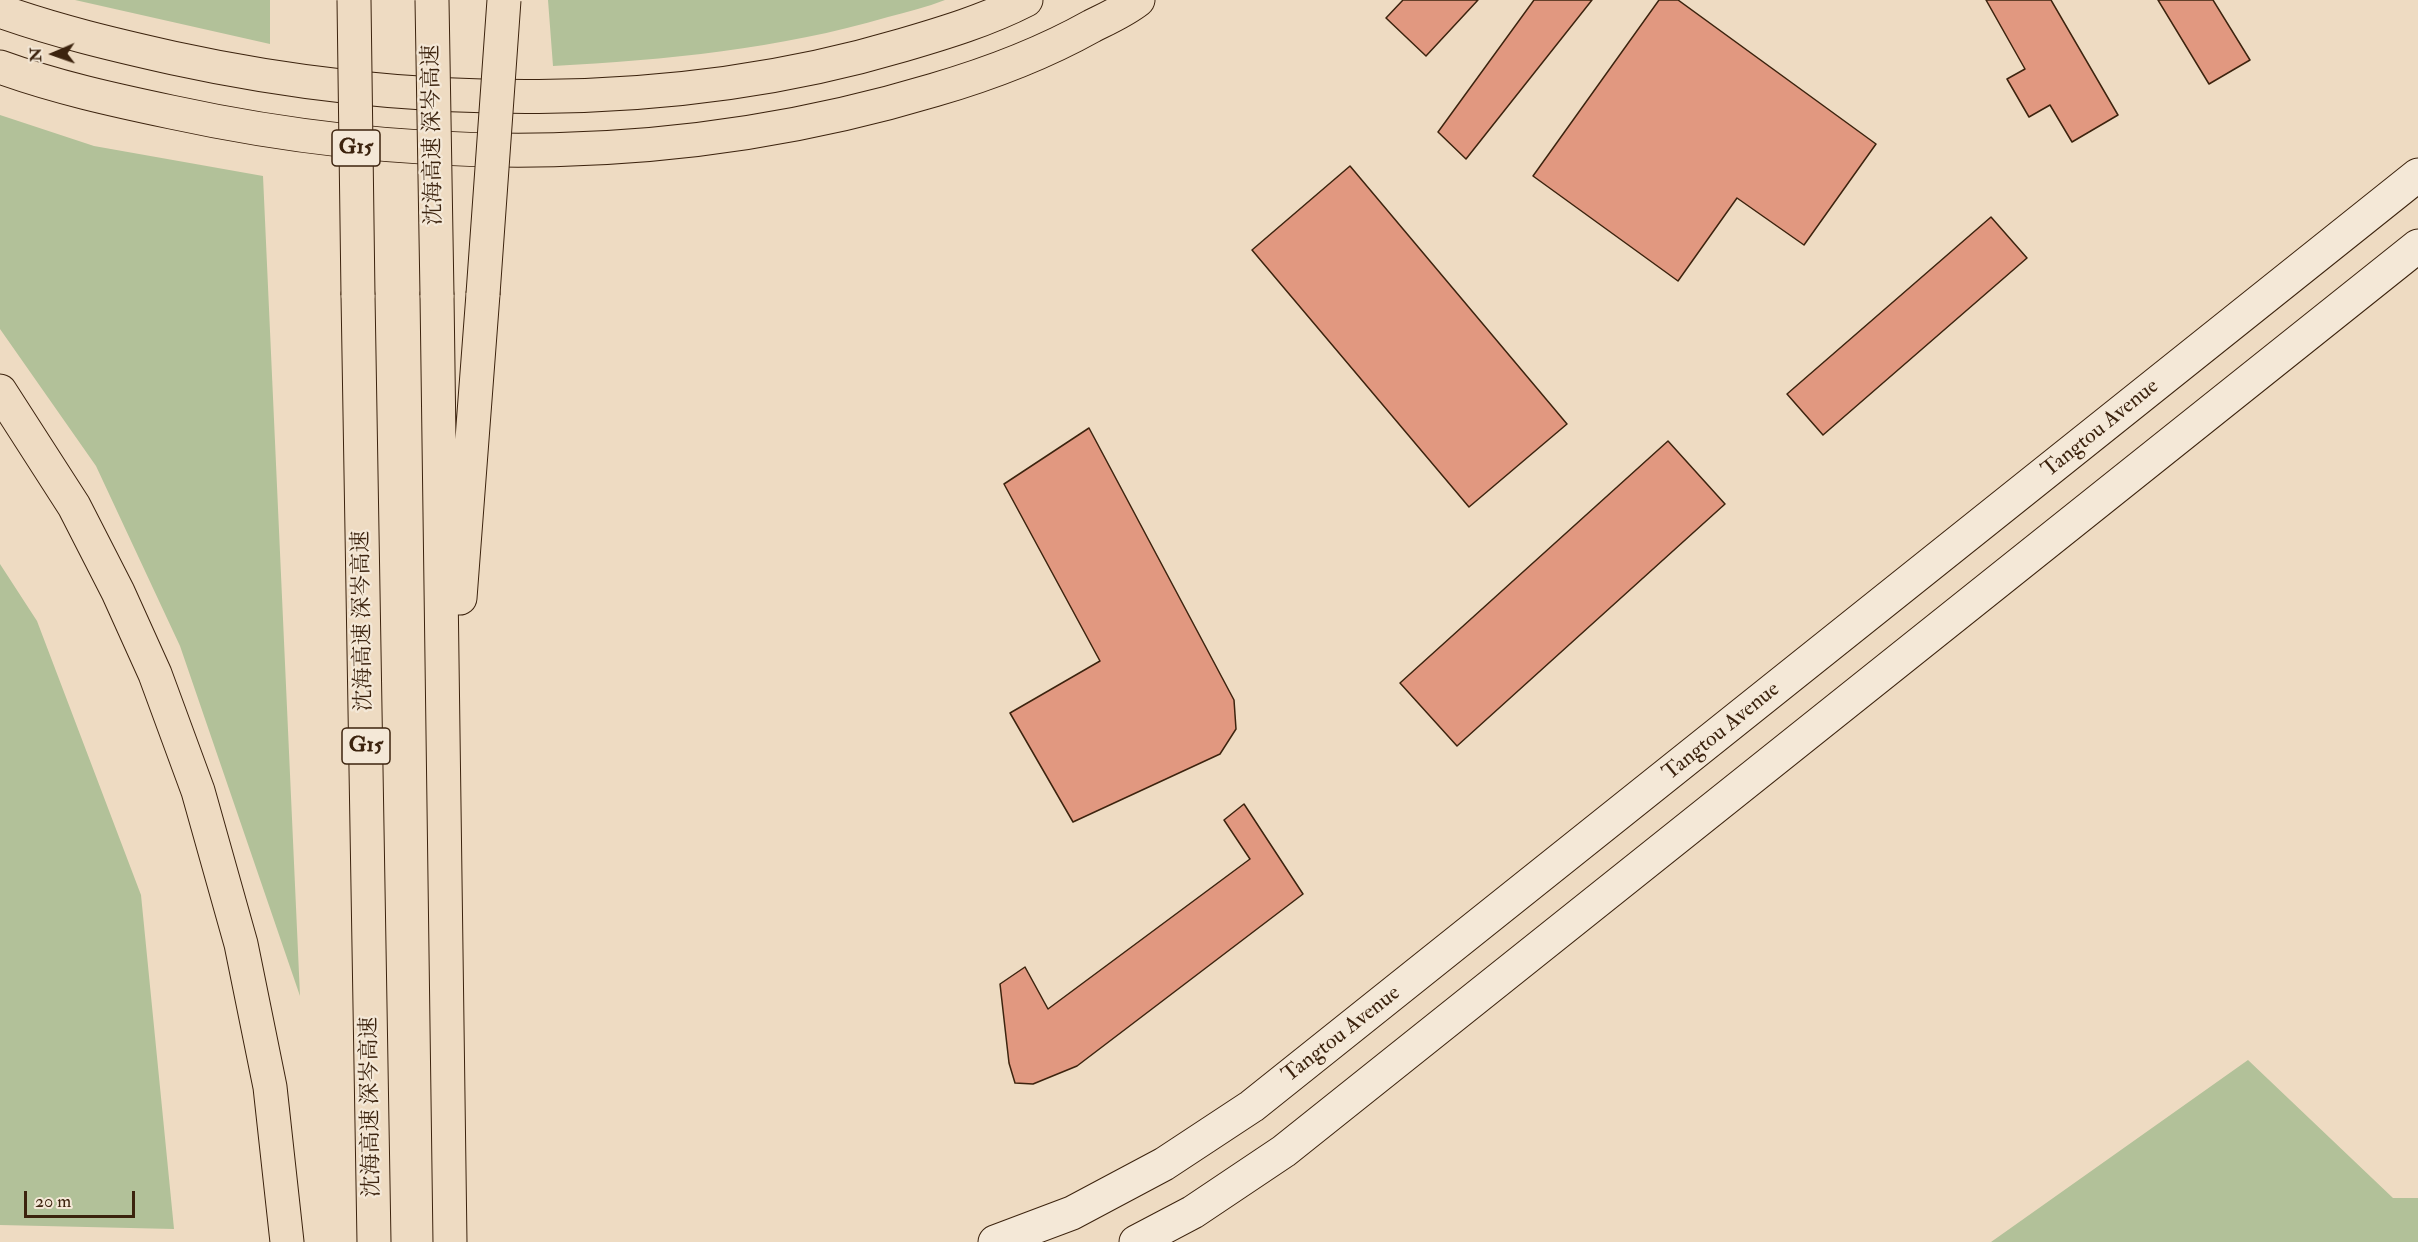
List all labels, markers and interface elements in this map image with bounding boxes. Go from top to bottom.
north arrow [24,24,84,84]
street label: 沈海高速 深岑高速 [419,44,449,226]
text: N [26,47,46,62]
road number: G15 [332,130,380,166]
street label: Tangtou Avenue [2037,374,2165,484]
street label: 沈海高速 深岑高速 [349,530,379,712]
street label: Tangtou Avenue [1658,677,1786,787]
road number: G15 [342,728,390,764]
street label: Tangtou Avenue [1278,981,1406,1089]
street label: 沈海高速 深岑高速 [357,1016,387,1198]
scale bar [27,1179,138,1217]
text: 20 m [35,1190,71,1213]

